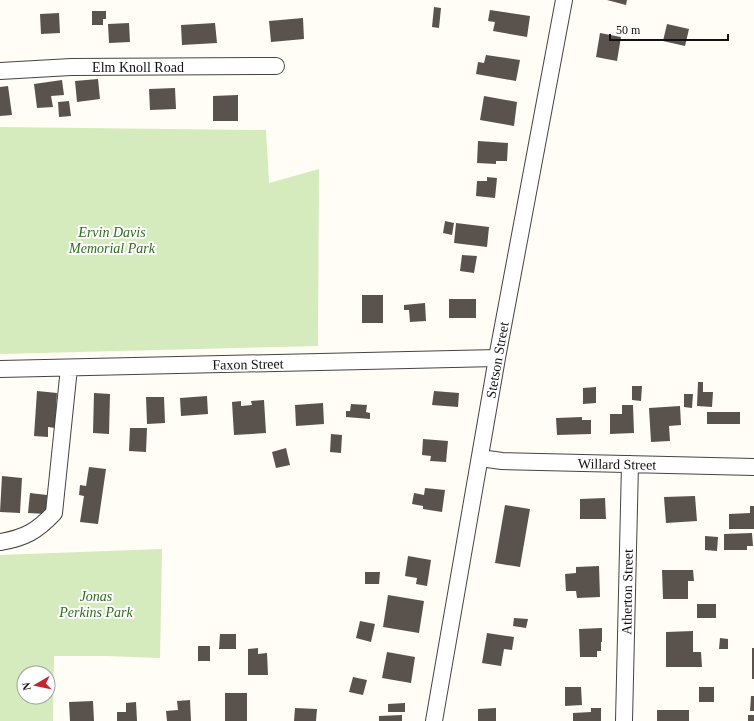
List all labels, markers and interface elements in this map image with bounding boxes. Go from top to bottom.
scale bar [610,16,728,42]
text: 50 m [616,23,641,37]
street label: Elm Knoll Road [92,60,184,75]
park label: Ervin Davis Memorial Park [68,225,156,256]
street label: Stetson Street [483,321,512,399]
street label: Faxon Street [212,356,284,373]
street label: Willard Street [578,456,656,473]
street label: Atherton Street [619,549,636,635]
park label: Jonas Perkins Park [58,589,134,620]
north arrow [16,665,56,705]
text: N [20,682,33,691]

